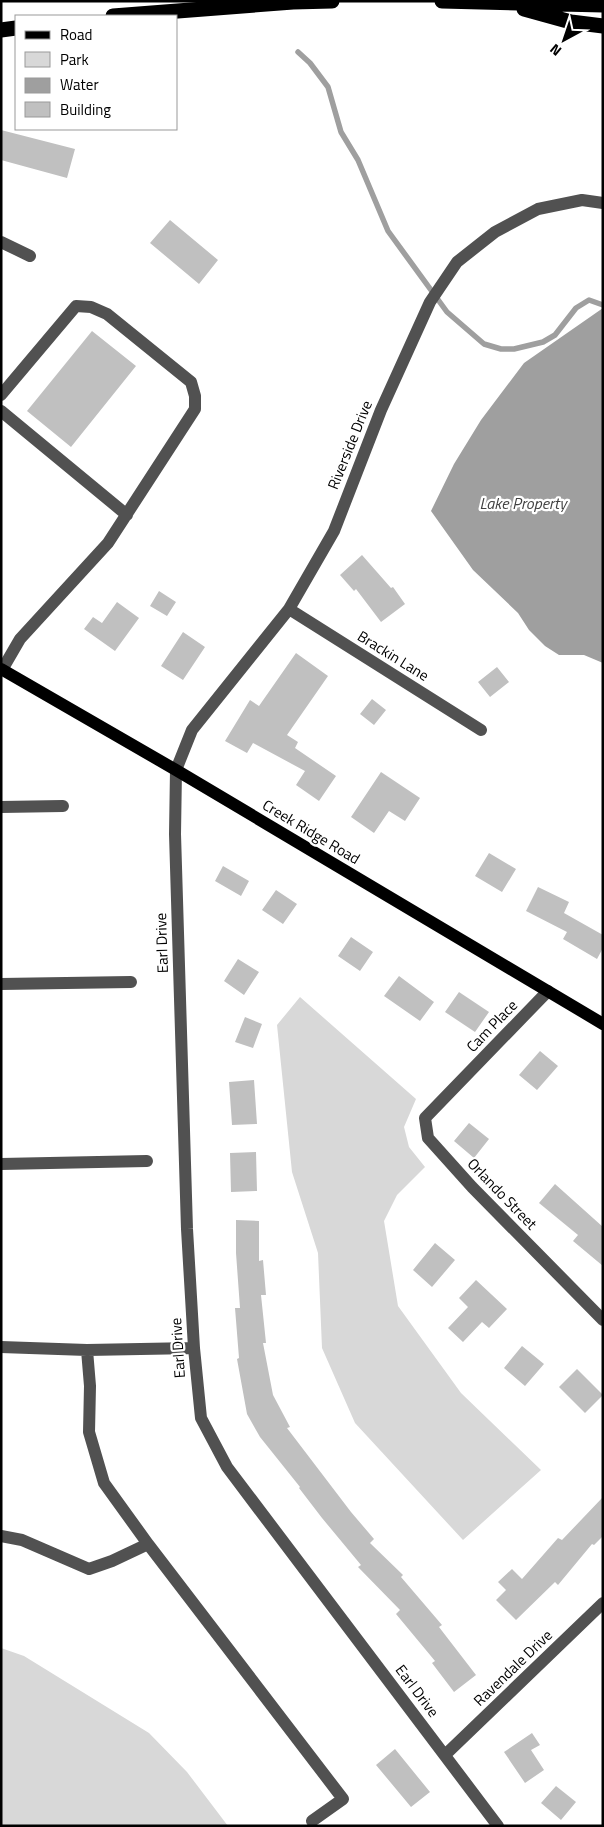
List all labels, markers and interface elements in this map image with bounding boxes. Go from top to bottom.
legend [15,15,178,130]
north arrow [539,15,589,65]
text: Road [60,23,92,46]
text: N [545,39,566,62]
text: Park [60,48,89,71]
text: Water [60,73,99,96]
text: Building [60,98,111,121]
street label: Riverside Drive [321,397,378,493]
water label: Lake Property [480,491,568,515]
street label: Brackin Lane [353,624,434,687]
street label: Creek Ridge Road [258,793,364,870]
street label: Earl Drive [149,912,174,974]
street label: Cam Place [461,994,523,1057]
street label: Orlando Street [462,1153,543,1235]
street label: Earl Drive [164,1317,191,1379]
street label: Ravendale Drive [468,1624,557,1711]
street label: Earl Drive [390,1660,445,1722]

